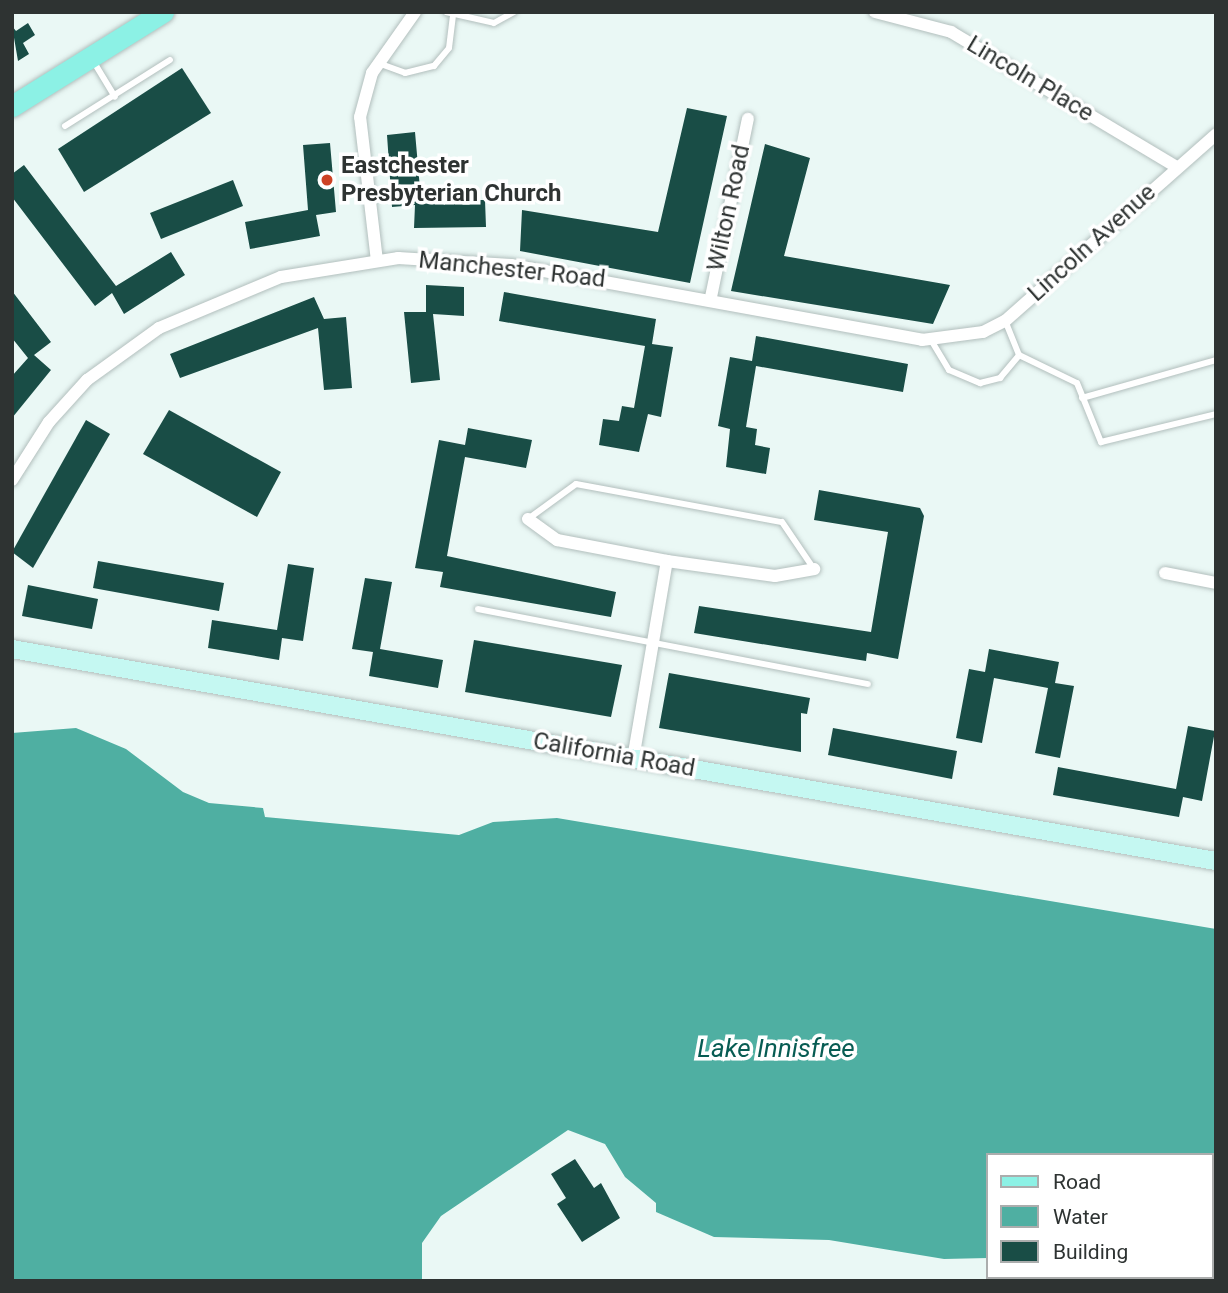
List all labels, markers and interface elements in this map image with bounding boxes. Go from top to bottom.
street label: Lincoln Place [961,30,1099,128]
street label: Wilton Road [702,142,756,274]
place label: Eastchester Presbyterian Church [341,152,561,208]
marker: Eastchester Presbyterian Church [319,172,335,188]
street label: Lincoln Avenue [1022,178,1162,308]
street label: Manchester Road [417,246,607,294]
street label: California Road [531,727,697,783]
water label: Lake Innisfree [697,1033,855,1065]
legend [986,1153,1214,1279]
text: Road [1053,1170,1101,1194]
text: Water [1053,1205,1108,1229]
text: Building [1053,1240,1128,1264]

